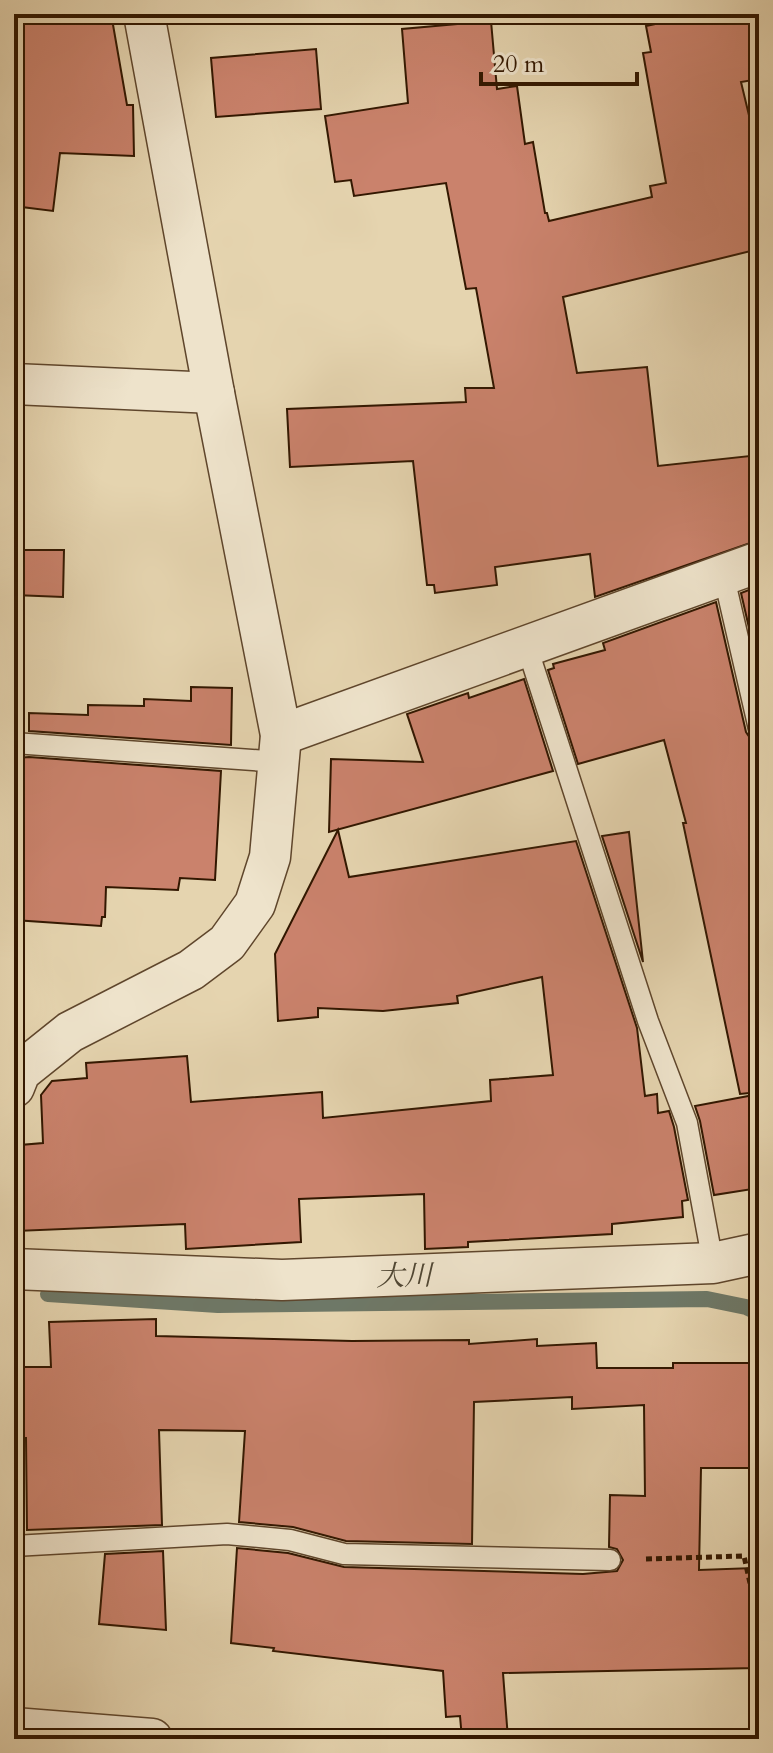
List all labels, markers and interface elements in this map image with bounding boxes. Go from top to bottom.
scale bar [481,36,637,86]
text: 20 m [493,48,545,81]
water label: 大川 [376,1256,435,1295]

